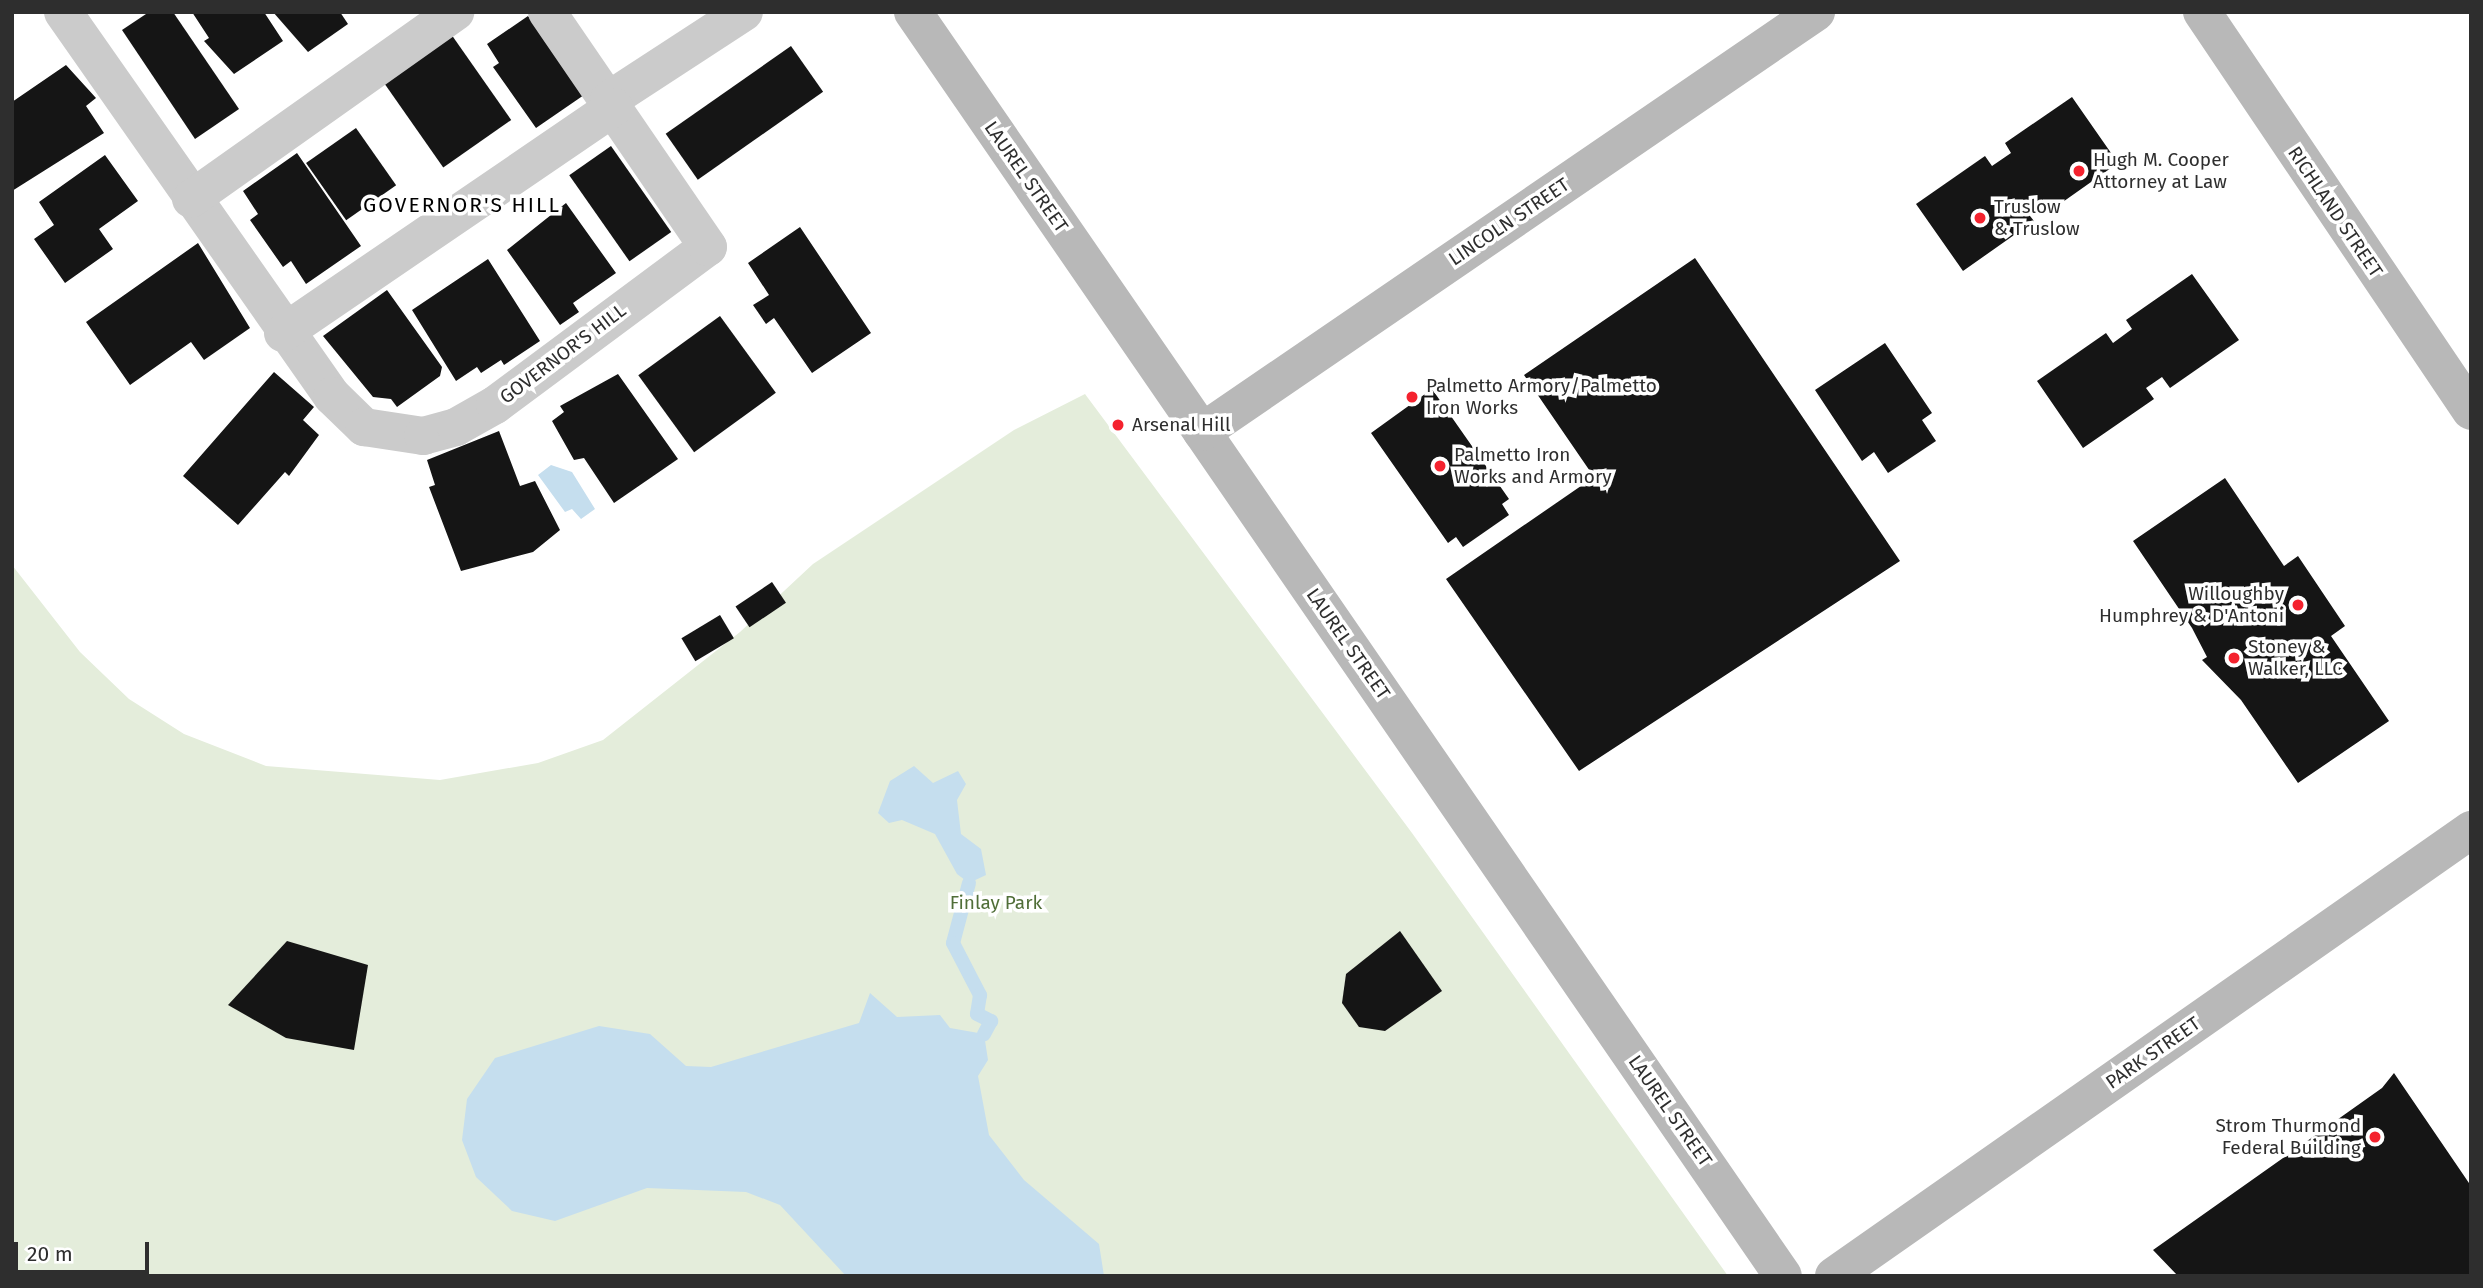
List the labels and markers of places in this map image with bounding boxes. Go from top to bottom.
place label: Hugh M. Cooper Attorney at Law [2093,149,2229,193]
marker: Hugh M. Cooper Attorney at Law [2071,163,2087,179]
place label: Truslow & Truslow [1994,196,2080,240]
marker: Truslow & Truslow [1972,210,1988,226]
place label: Palmetto Armory/Palmetto Iron Works [1426,375,1657,419]
marker: Palmetto Armory/Palmetto Iron Works [1404,389,1420,405]
place label: Arsenal Hill [1132,414,1230,436]
marker: Arsenal Hill [1110,417,1126,433]
place label: Palmetto Iron Works and Armory [1454,444,1612,488]
marker: Palmetto Iron Works and Armory [1432,458,1448,474]
place label: Willoughby Humphrey & D'Antoni [2099,583,2284,627]
marker: Willoughby Humphrey & D'Antoni [2290,597,2306,613]
place label: Stoney & Walker, LLC [2248,636,2343,680]
marker: Stoney & Walker, LLC [2226,650,2242,666]
place label: Strom Thurmond Federal Building [2215,1115,2361,1159]
marker: Strom Thurmond Federal Building [2367,1129,2383,1145]

